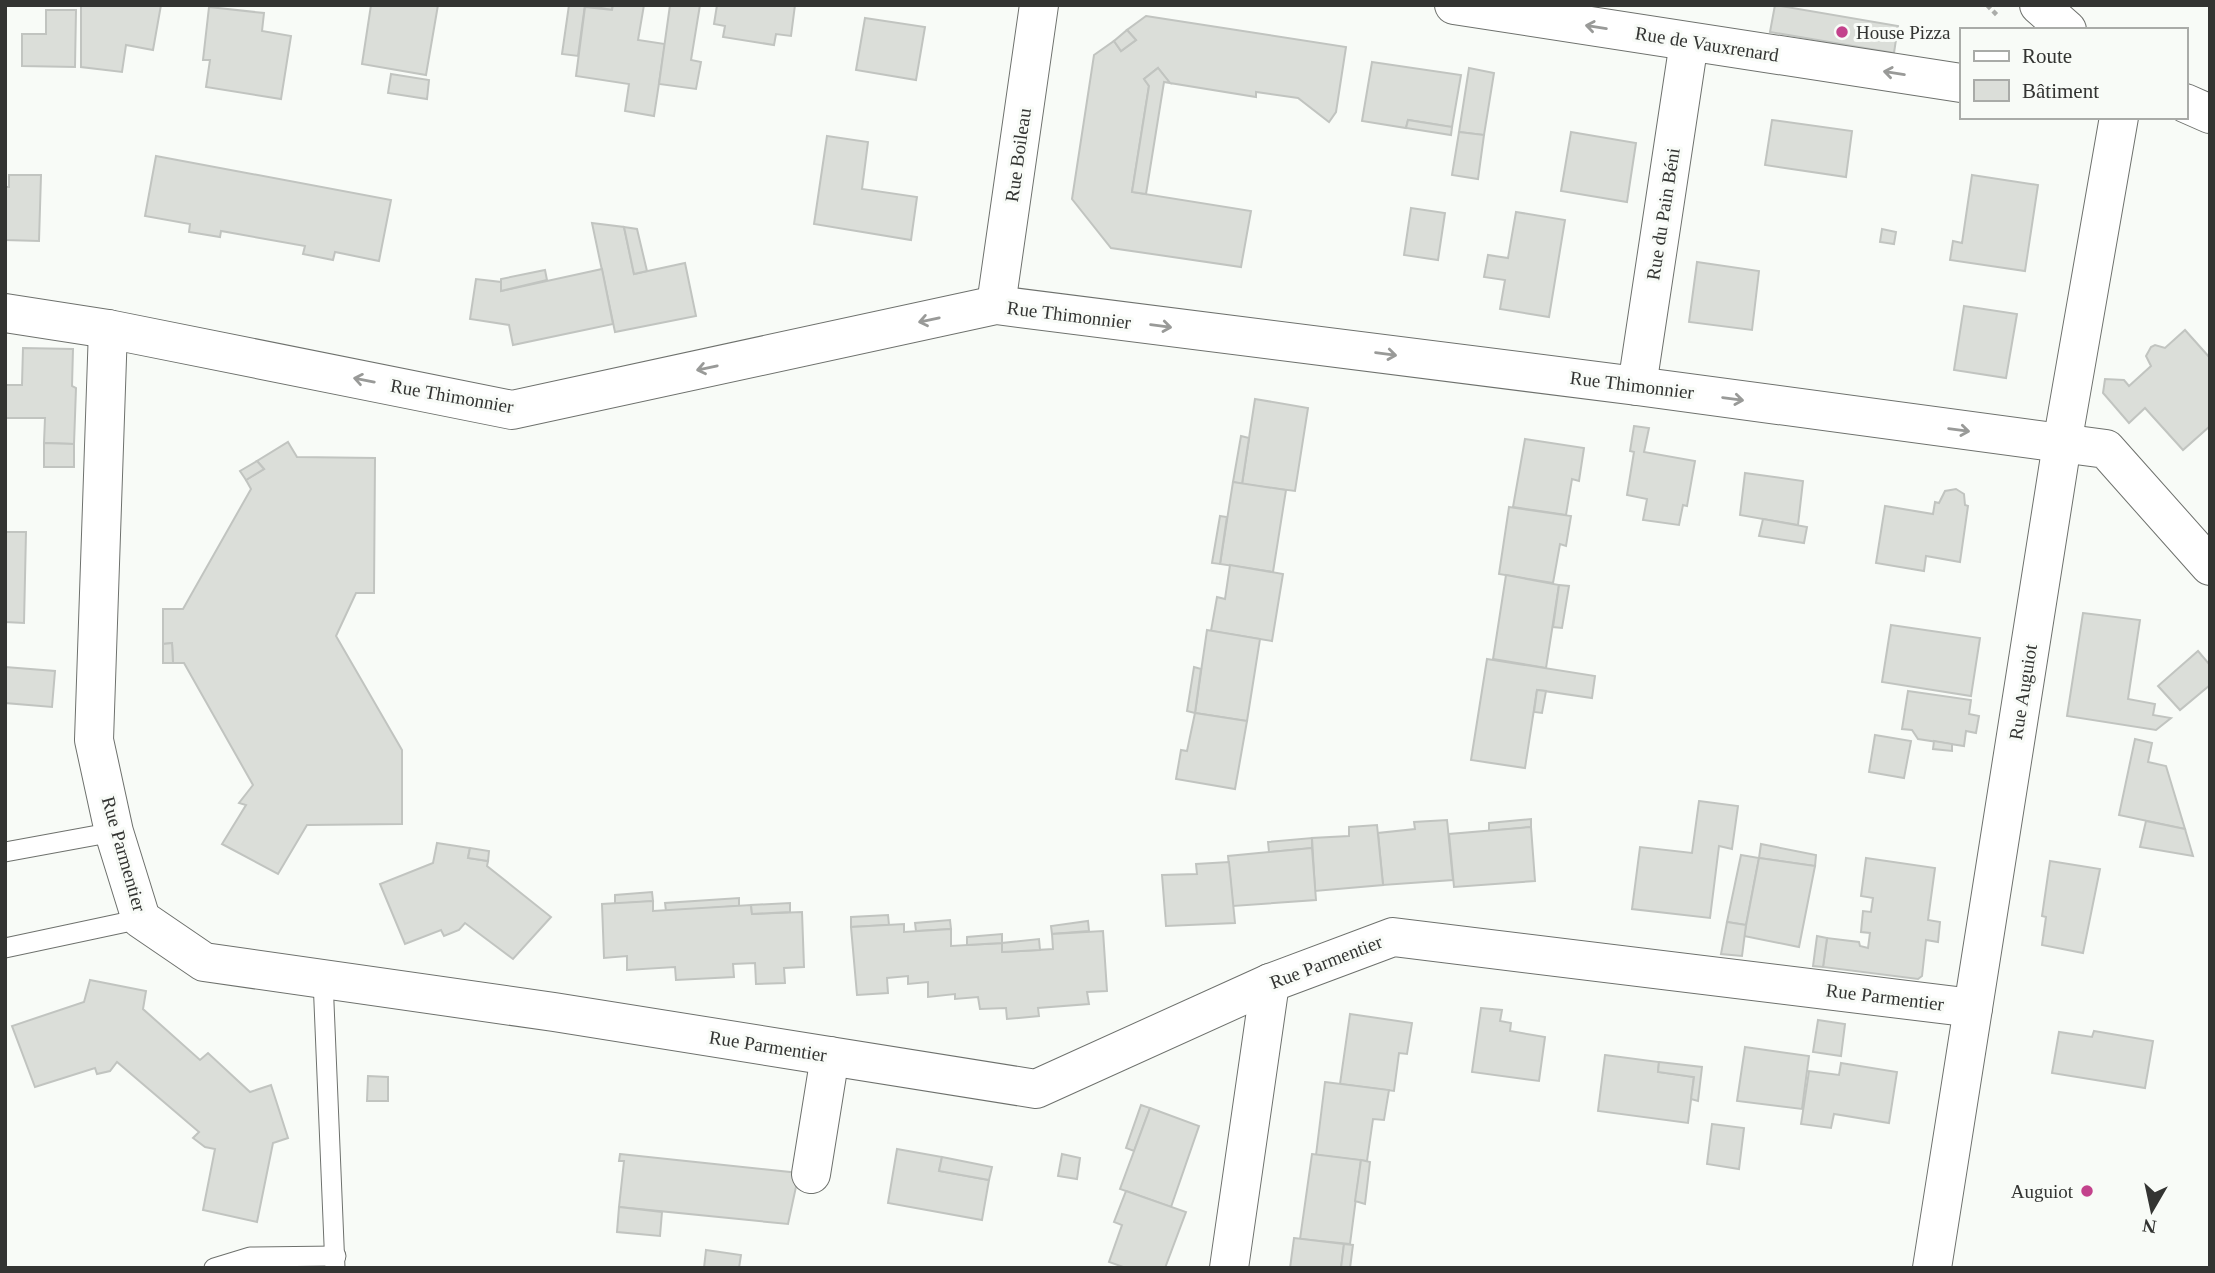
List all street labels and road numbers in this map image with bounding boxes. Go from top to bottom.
street label: Rue de Vauxrenard [1634,22,1781,66]
street label: Rue Boileau [1001,106,1035,203]
street label: Rue du Pain Béni [1642,146,1684,282]
street label: Rue Thimonnier [1006,297,1133,333]
street label: Rue Thimonnier [1569,367,1696,403]
street label: Rue Thimonnier [389,375,516,417]
street label: Rue Auguiot [2005,642,2041,741]
street label: Rue Parmentier [98,794,151,915]
street label: Rue Parmentier [1267,931,1386,993]
street label: Rue Parmentier [1825,979,1946,1015]
street label: Rue Parmentier [708,1026,829,1066]

